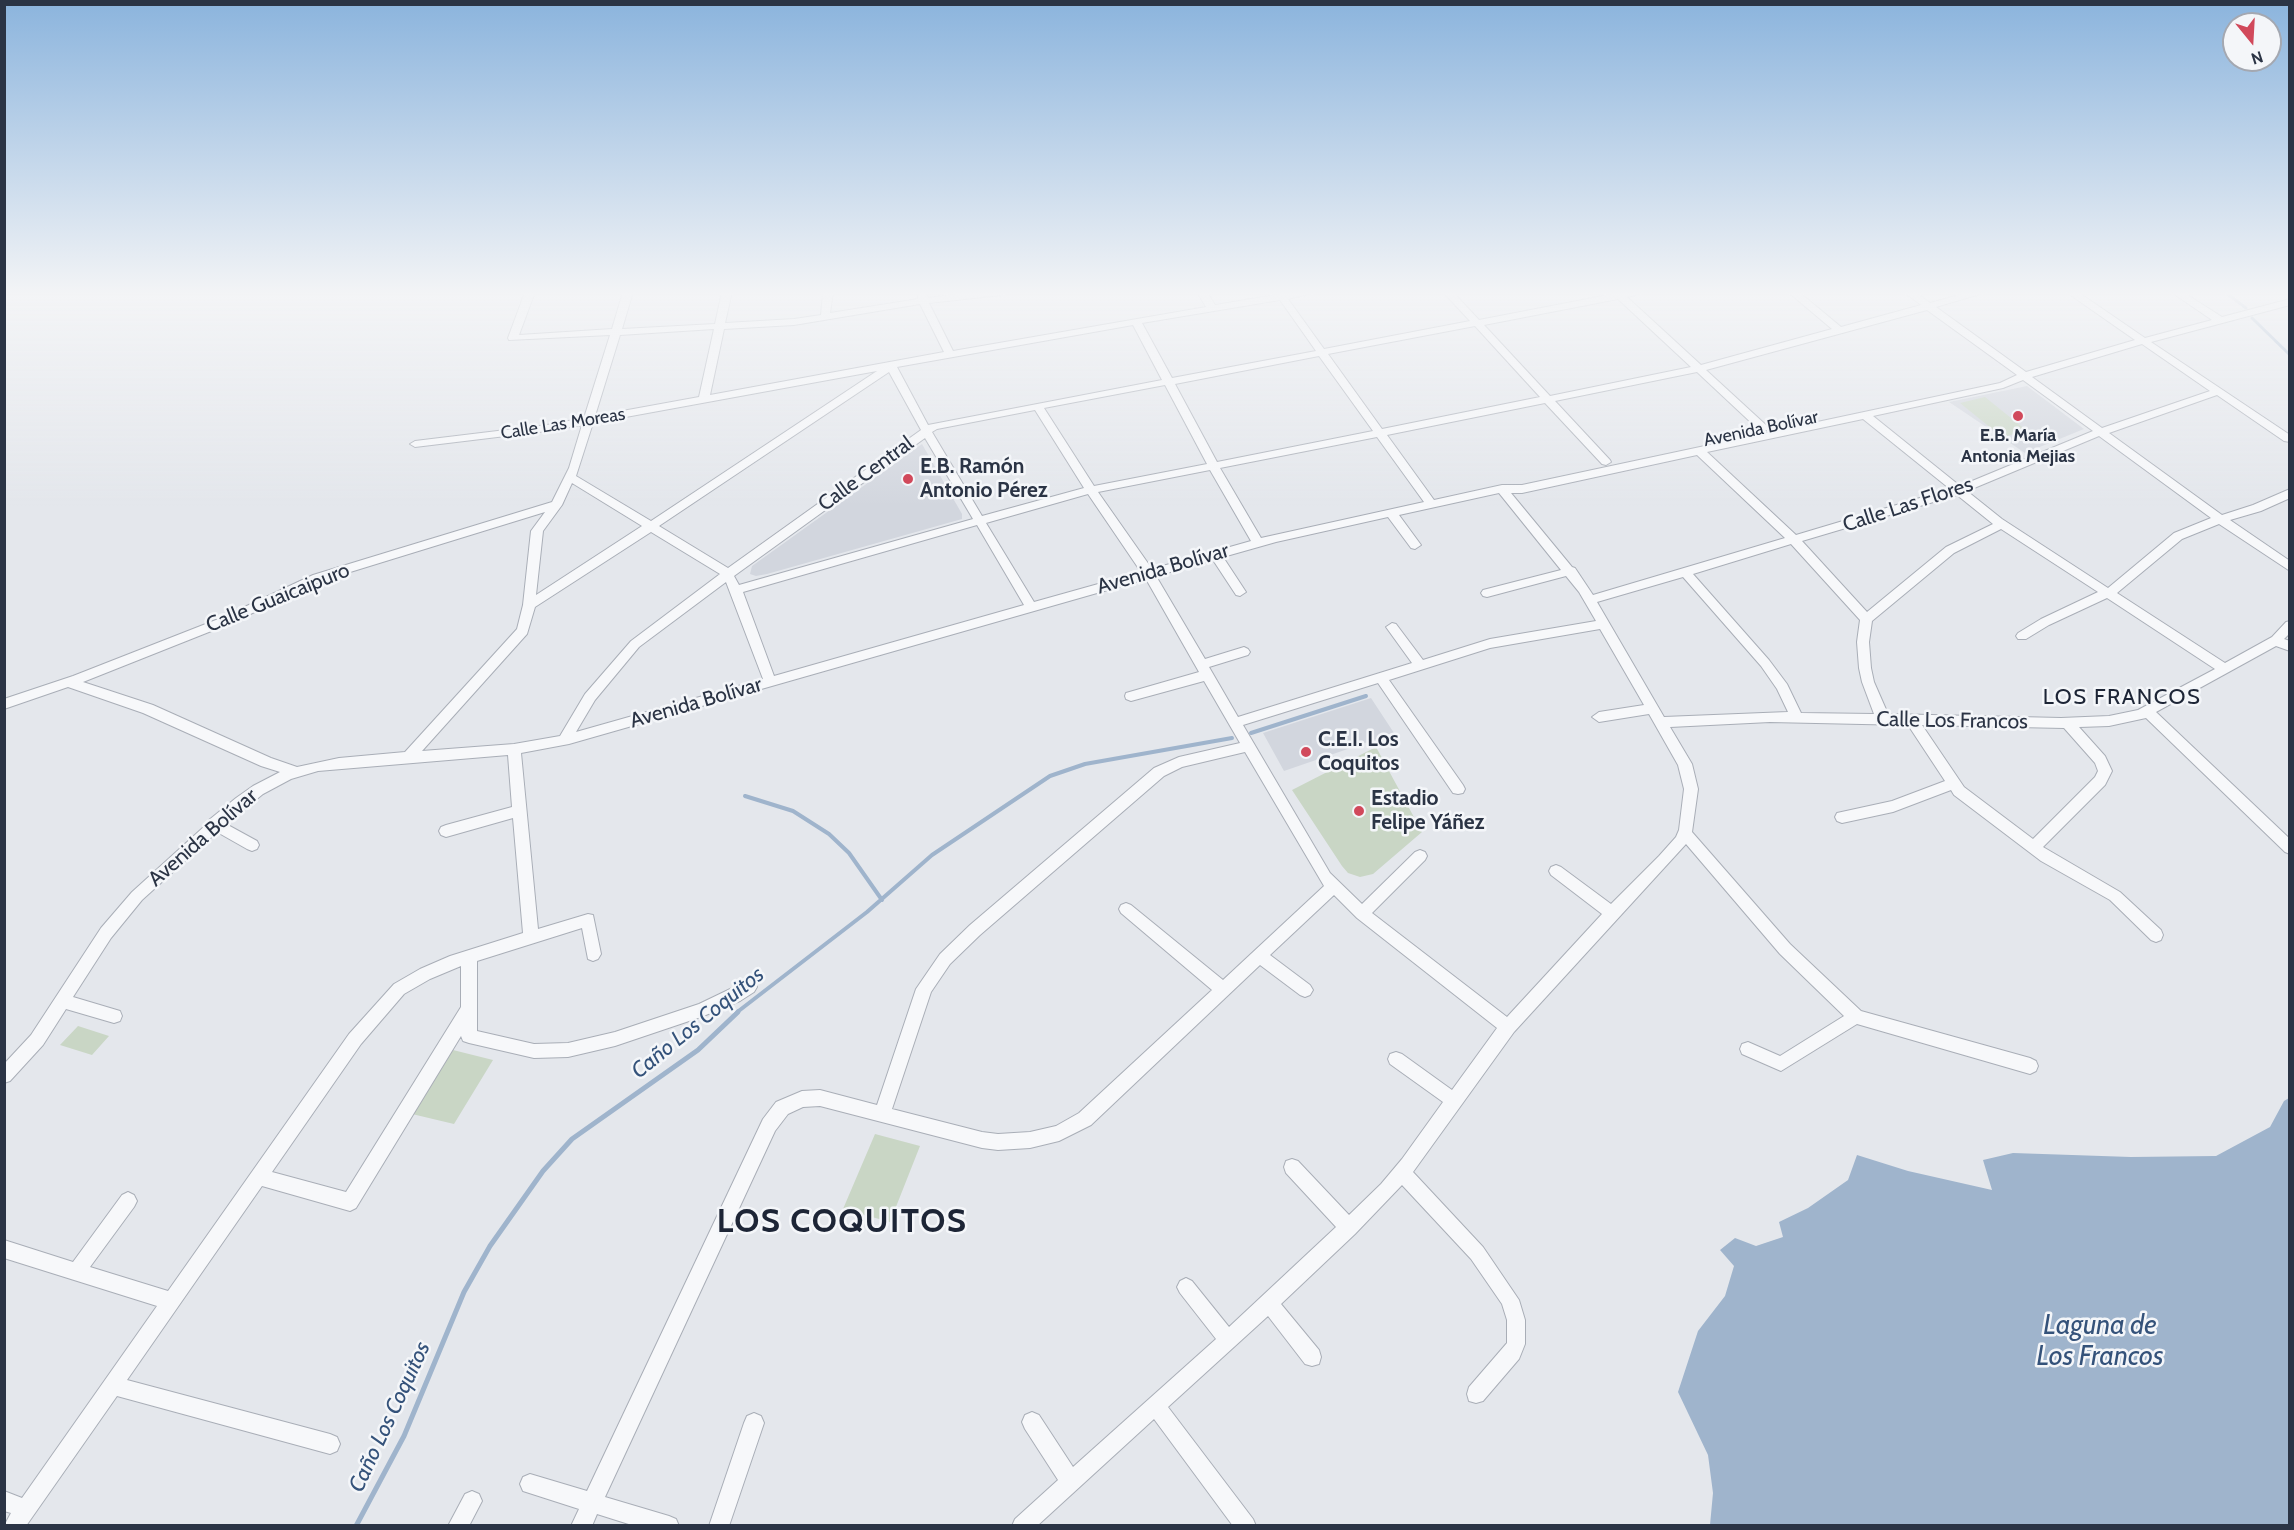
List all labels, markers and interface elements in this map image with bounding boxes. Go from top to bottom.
north arrow [2222,12,2282,72]
text: N [2249,47,2265,68]
street label: Calle Las Moreas [499,404,627,444]
street label: Avenida Bolívar [1702,406,1820,452]
marker: E.B. María Antonia Mejias [2011,409,2025,423]
place label: E.B. María Antonia Mejias [1961,425,2075,468]
street label: Calle Central [813,431,919,517]
place label: E.B. Ramón Antonio Pérez [920,454,1048,504]
marker: E.B. Ramón Antonio Pérez [901,472,915,486]
street label: Calle Las Flores [1840,472,1976,538]
street label: Avenida Bolívar [1094,538,1232,600]
street label: Calle Guaicaipuro [203,558,353,638]
street label: Avenida Bolívar [627,672,765,734]
district label: LOS FRANCOS [2043,685,2201,711]
street label: Calle Los Francos [1876,707,2028,735]
place label: C.E.I. Los Coquitos [1318,727,1399,777]
marker: C.E.I. Los Coquitos [1299,745,1313,759]
street label: Avenida Bolívar [143,784,263,892]
place label: Estadio Felipe Yáñez [1371,786,1484,836]
marker: Estadio Felipe Yáñez [1352,804,1366,818]
water label: Caño Los Coquitos [626,962,770,1084]
district label: LOS COQUITOS [717,1202,967,1242]
water label: Laguna de Los Francos [2037,1310,2163,1373]
water label: Caño Los Coquitos [344,1338,436,1496]

